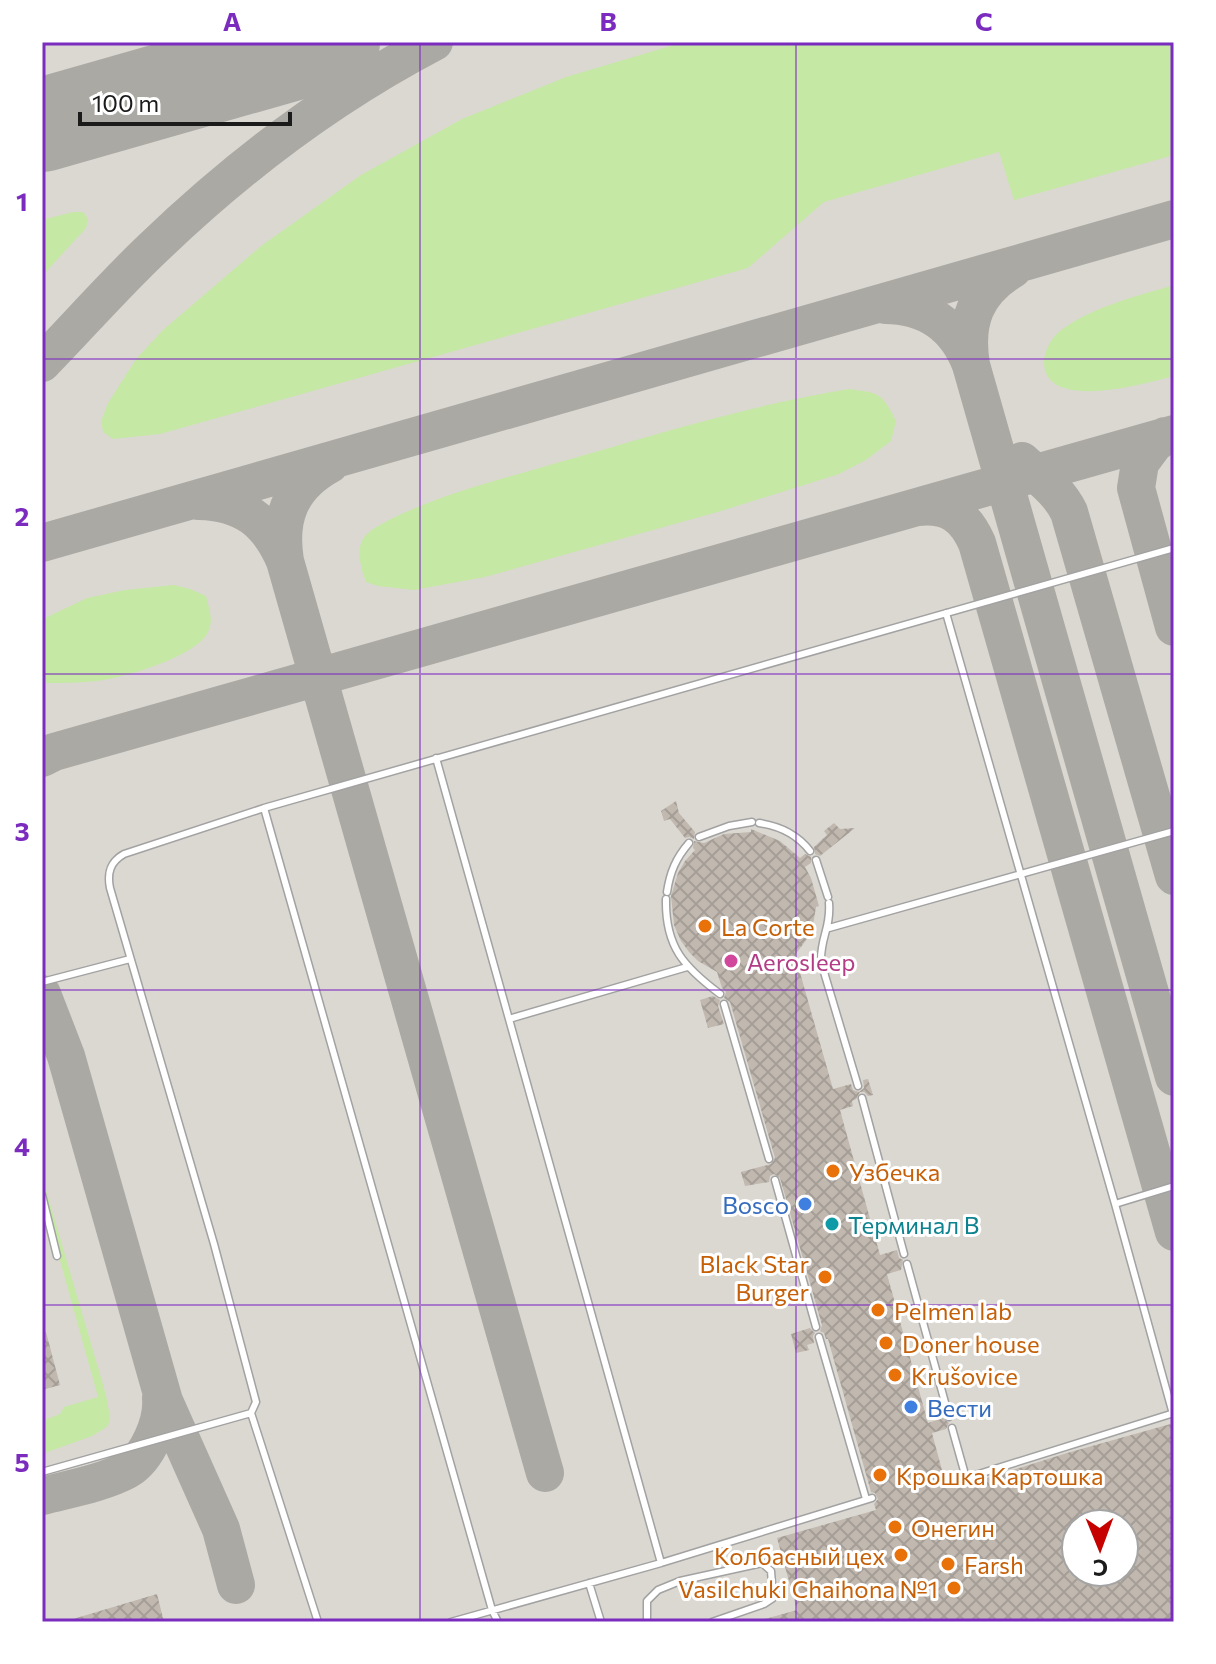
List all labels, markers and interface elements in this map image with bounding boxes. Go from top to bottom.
text: A [223,5,242,36]
text: B [599,5,617,36]
text: C [975,5,993,36]
scale bar [80,76,290,126]
text: 100 m [92,88,159,117]
text: 1 [16,185,28,216]
text: 2 [15,500,29,531]
text: 3 [14,815,30,846]
place label: La Corte [721,912,815,941]
marker: La Corte [696,917,714,935]
place label: Aerosleep [747,947,855,976]
marker: Aerosleep [722,952,740,970]
text: 4 [14,1130,30,1161]
place label: Узбечка [849,1157,940,1186]
marker: Узбечка [824,1162,842,1180]
place label: Bosco [722,1190,789,1219]
marker: Bosco [796,1195,814,1213]
place label: Терминал B [848,1210,979,1239]
marker: Терминал B [823,1215,841,1233]
place label: Black Star Burger [700,1249,809,1306]
marker: Black Star Burger [816,1268,834,1286]
place label: Pelmen lab [894,1296,1012,1325]
marker: Pelmen lab [869,1301,887,1319]
place label: Doner house [902,1329,1040,1358]
marker: Doner house [877,1334,895,1352]
place label: Krušovice [911,1361,1018,1390]
marker: Krušovice [886,1366,904,1384]
place label: Вести [927,1393,992,1422]
marker: Вести [902,1398,920,1416]
text: 5 [14,1446,30,1477]
place label: Крошка Картошка [896,1461,1103,1490]
marker: Крошка Картошка [871,1466,889,1484]
north arrow [1060,1508,1140,1588]
place label: Онегин [911,1513,995,1542]
marker: Онегин [886,1518,904,1536]
place label: Колбасный цех [714,1541,885,1570]
marker: Колбасный цех [892,1546,910,1564]
place label: Farsh [964,1550,1024,1579]
marker: Farsh [939,1555,957,1573]
text: С [1093,1555,1108,1582]
place label: Vasilchuki Chaihona №1 [678,1574,938,1603]
marker: Vasilchuki Chaihona №1 [945,1579,963,1597]

